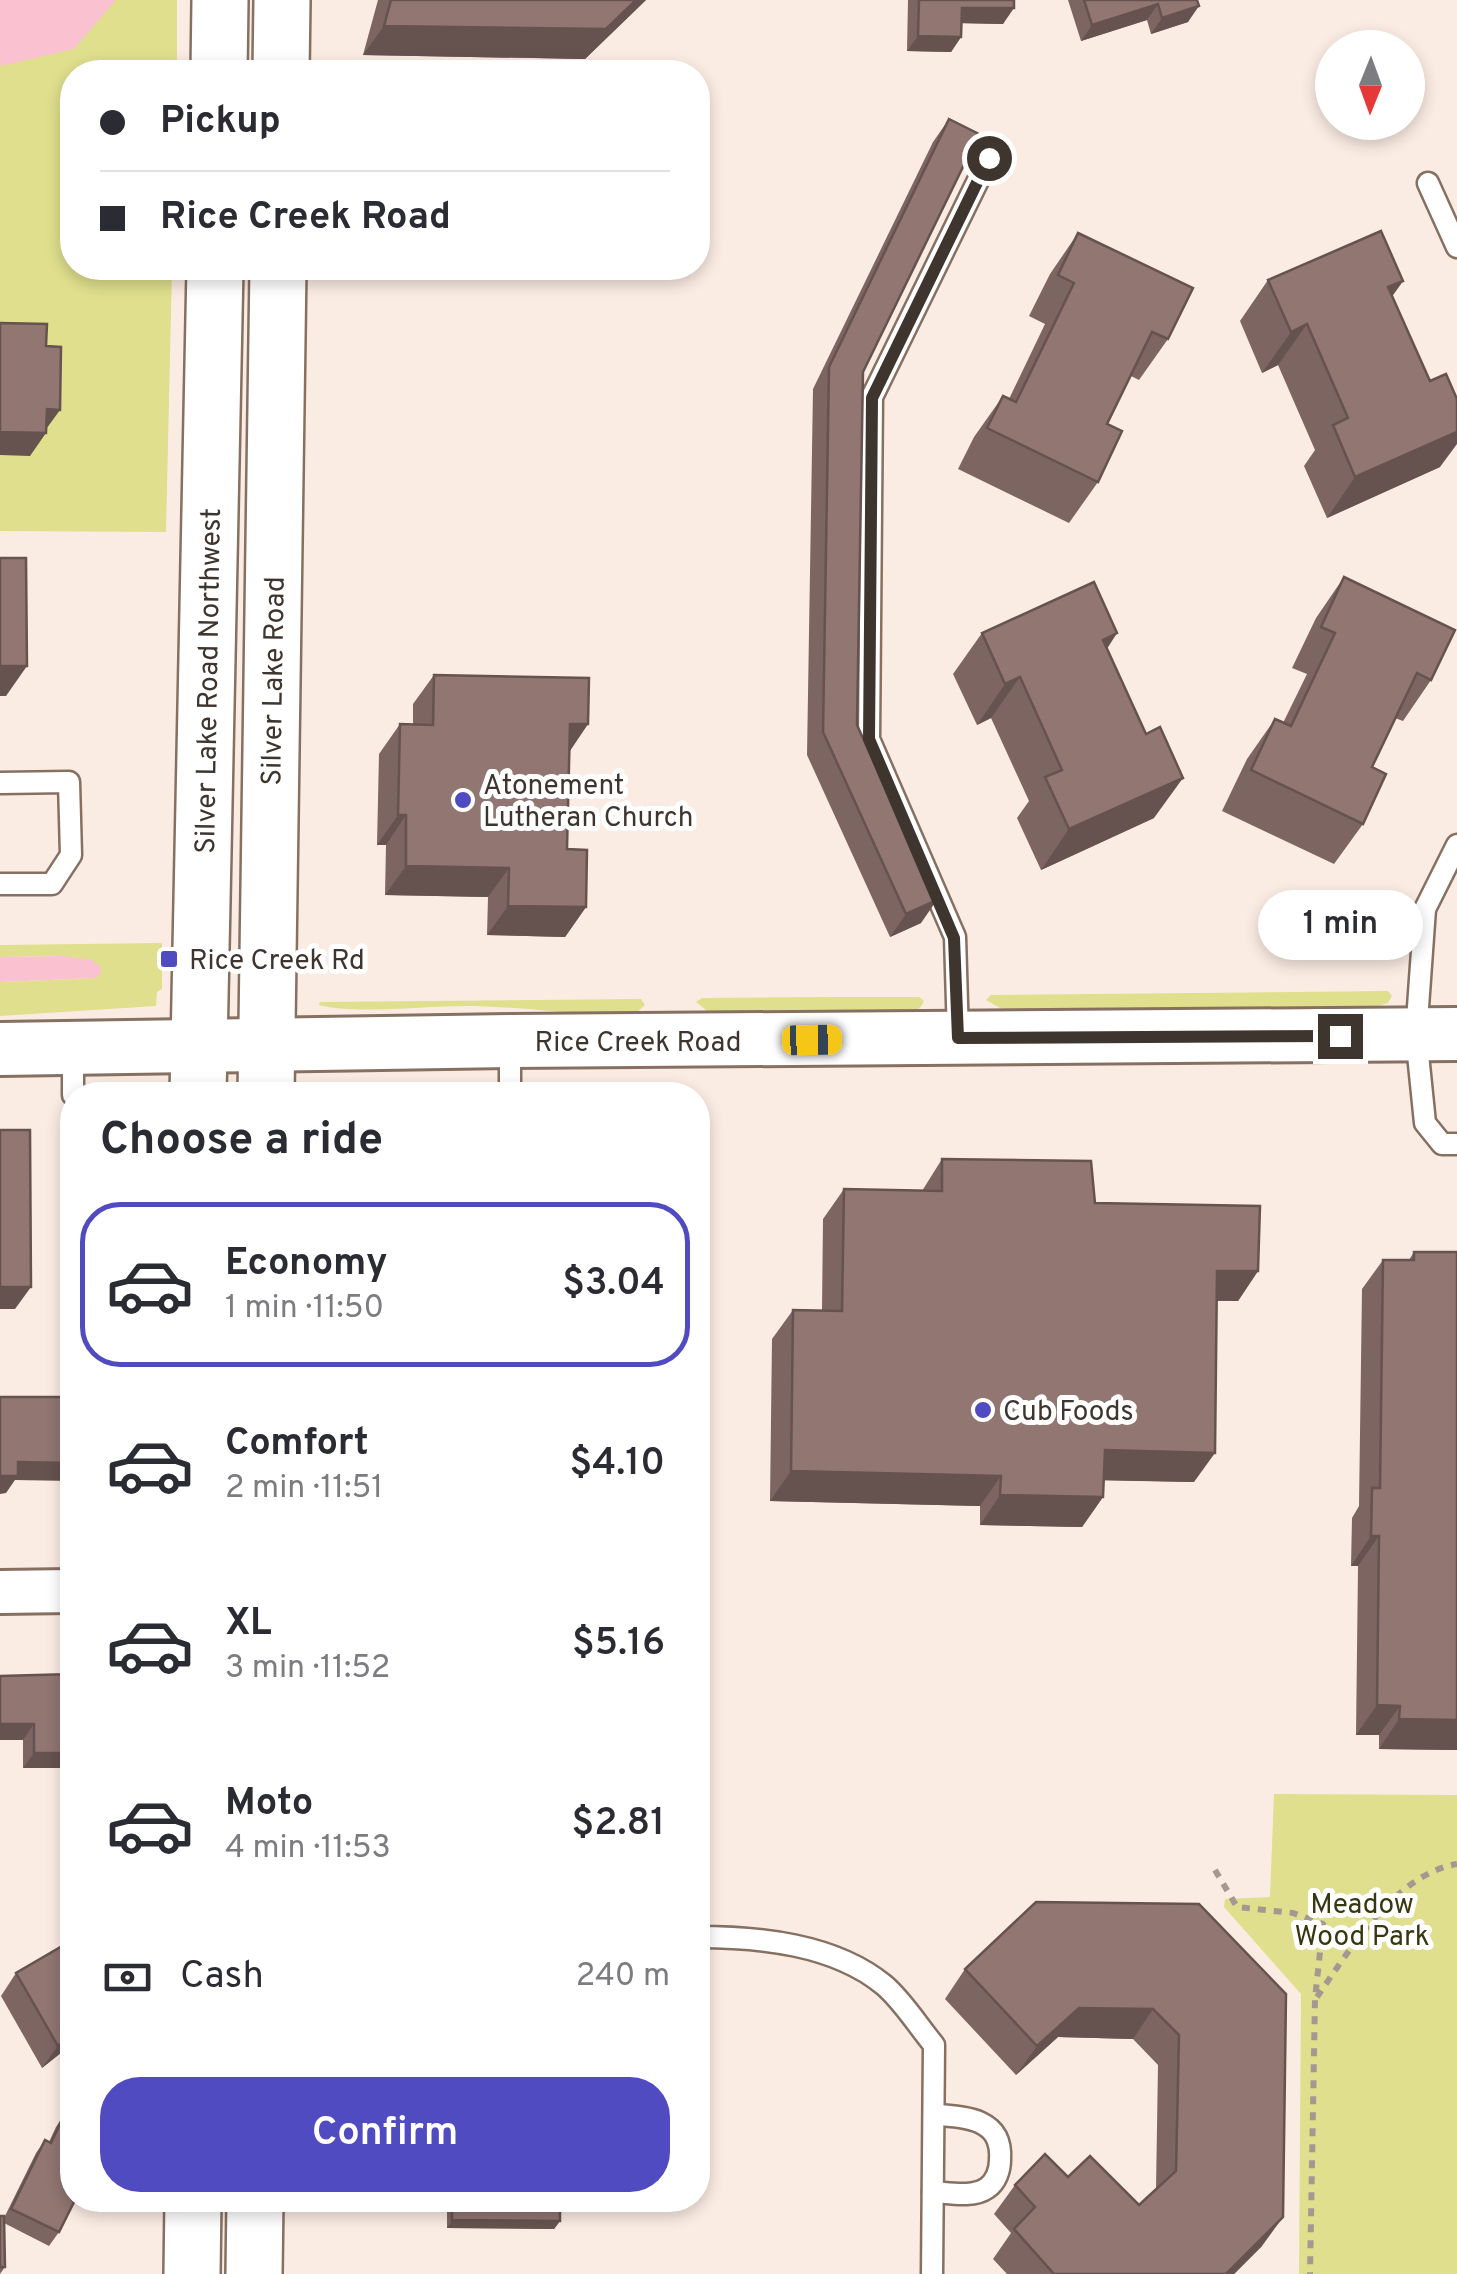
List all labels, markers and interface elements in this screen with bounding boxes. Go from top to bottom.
north arrow [1315,30,1425,140]
map controls [1315,30,1425,140]
text: Pickup [160,98,281,147]
route start [967,136,1012,181]
text: Rice Creek Road [160,194,451,243]
street label: Silver Lake Road Northwest [189,508,231,854]
street label: Silver Lake Road [255,576,295,786]
place label: Atonement Lutheran Church [483,769,694,837]
marker: Atonement Lutheran Church [452,789,474,811]
callout: 1 min [1258,891,1422,961]
text: 1 min [1303,905,1378,945]
place label: Rice Creek Rd [189,944,365,980]
marker: Rice Creek Rd [158,948,180,970]
route end [1318,1014,1363,1059]
car [782,1024,842,1056]
street label: Rice Creek Road [535,1026,741,1062]
text: Choose a ride [100,1113,383,1170]
icon: car [105,1240,195,1330]
text: Economy [225,1240,387,1289]
text: $3.04 [562,1260,665,1309]
text: 1 min · 11:50 [225,1289,384,1329]
place label: Cub Foods [1003,1395,1134,1431]
marker: Cub Foods [972,1399,994,1421]
icon: car [105,1420,195,1510]
text: Comfort [225,1420,369,1469]
text: $4.10 [570,1440,665,1489]
text: 2 min · 11:51 [225,1469,383,1509]
icon: car [105,1600,195,1690]
text: XL [225,1600,272,1649]
text: $5.16 [572,1620,665,1669]
text: 3 min · 11:52 [225,1649,390,1689]
icon: car [105,1780,195,1870]
text: Moto [225,1780,313,1829]
text: $2.81 [572,1800,665,1849]
text: 4 min · 11:53 [225,1829,391,1869]
park label: Meadow Wood Park [1294,1888,1430,1956]
icon: cash [100,1950,155,2005]
text: Cash [180,1953,264,2002]
text: 240 m [576,1957,670,1997]
button: Confirm [100,2077,670,2192]

